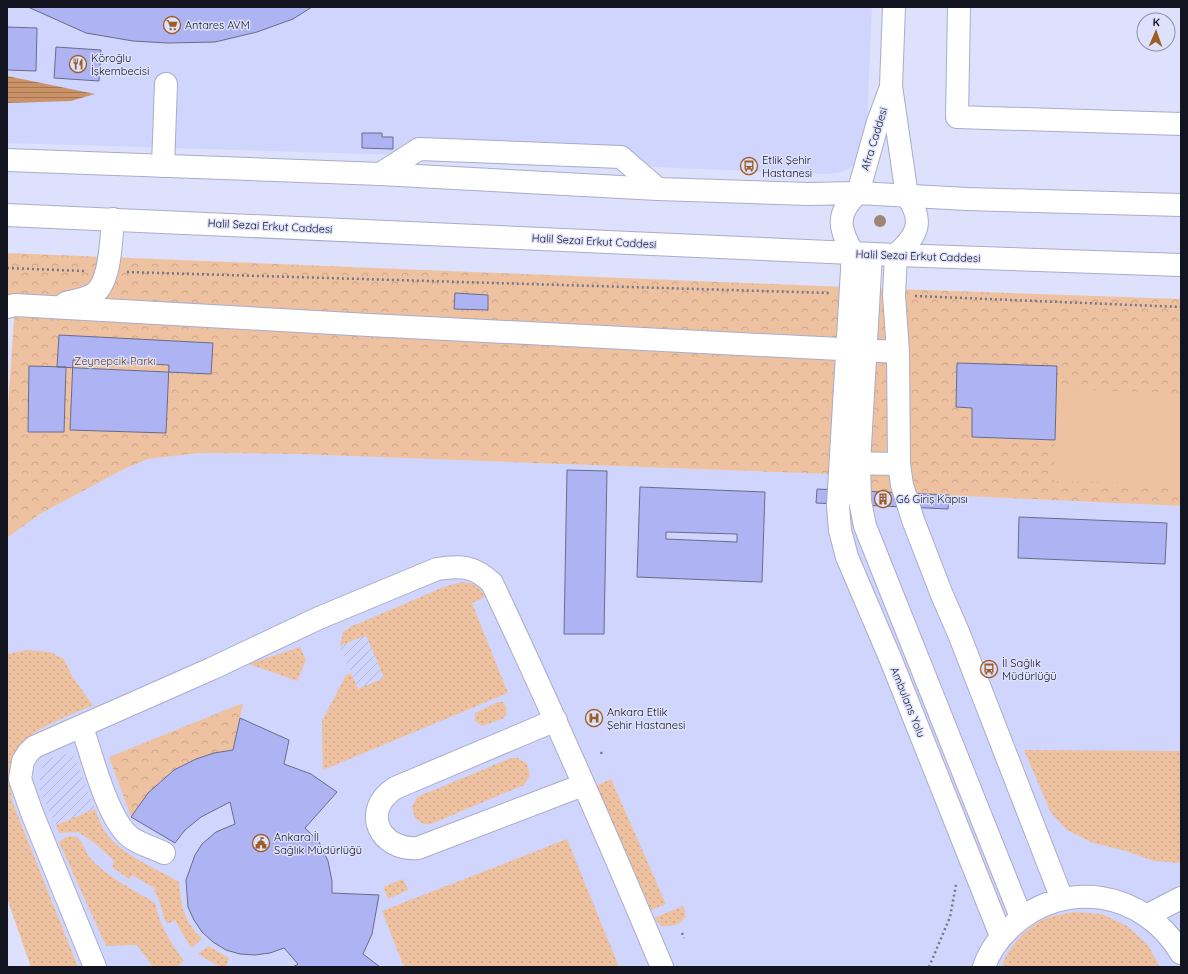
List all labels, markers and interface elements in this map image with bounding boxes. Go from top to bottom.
north arrow [1136,12,1176,52]
supermarket icon: Antares AVM [162,15,182,35]
text: K [1152,15,1160,29]
place label: Antares AVM [185,18,250,32]
place label: Köroğlu İşkembecisi [91,51,149,78]
restaurant icon: Köroğlu İşkembecisi [68,54,88,74]
street label: Afra Caddesi [858,106,890,172]
place label: Etlik Şehir Hastanesi [762,153,812,180]
bus stop icon: Etlik Şehir Hastanesi [739,156,759,176]
street label: Halil Sezai Erkut Caddesi [207,216,333,236]
street label: Halil Sezai Erkut Caddesi [531,231,657,251]
street label: Halil Sezai Erkut Caddesi [855,247,981,265]
park label: Zeynepcik Parkı [74,354,156,368]
building icon: G6 Giriş Kapısı [873,489,893,509]
place label: G6 Giriş Kapısı [896,492,968,506]
place label: İl Sağlık Müdürlüğü [1002,656,1057,683]
bus stop icon: İl Sağlık Müdürlüğü [979,659,999,679]
street label: Ambulans Yolu [887,665,929,739]
place label: Ankara Etlik Şehir Hastanesi [607,705,685,732]
hospital icon: Ankara Etlik Şehir Hastanesi [584,708,604,728]
place label: Ankara İl Sağlık Müdürlüğü [274,830,362,857]
public building icon: Ankara İl Sağlık Müdürlüğü [251,833,271,853]

